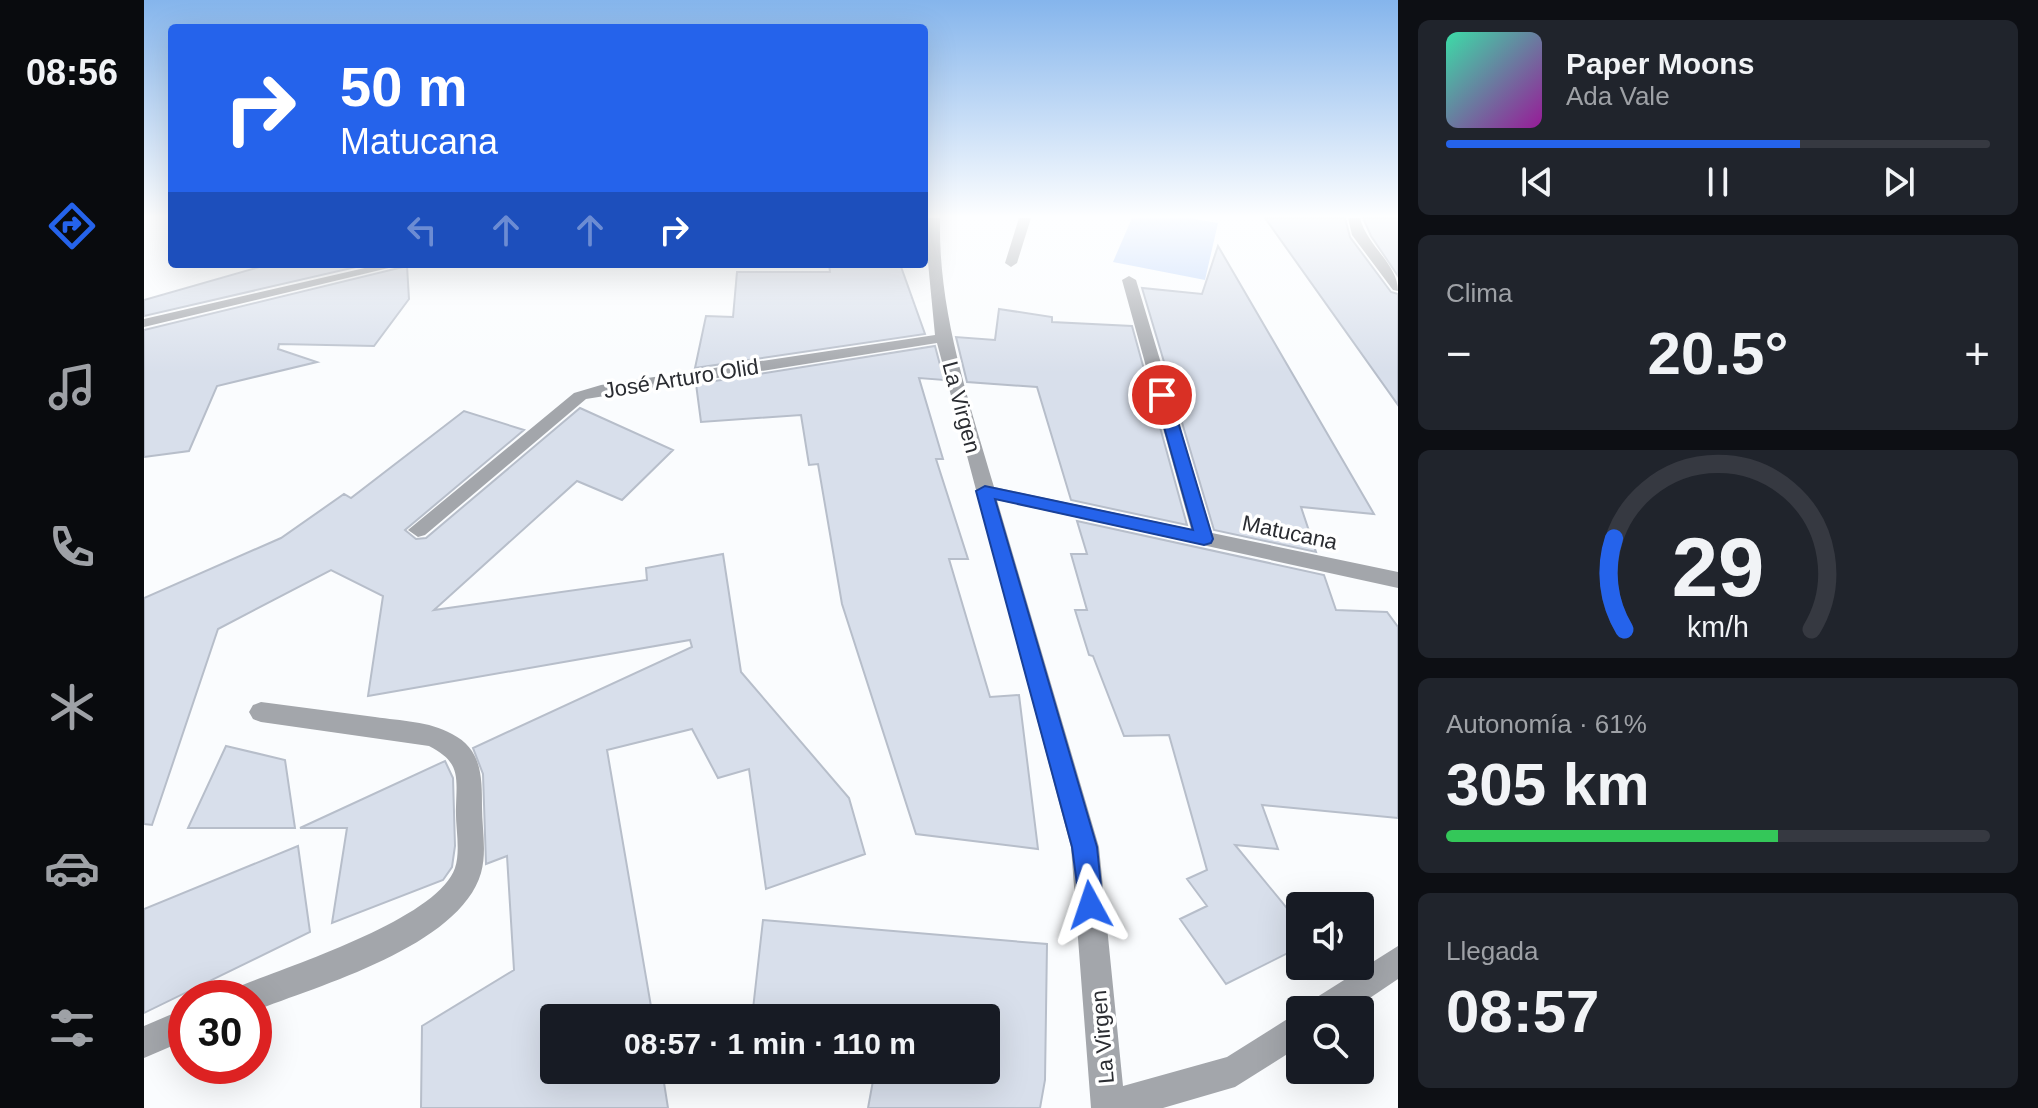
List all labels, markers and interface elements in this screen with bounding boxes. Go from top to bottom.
text: Paper Moons [1566,47,1754,80]
text: 08:56 [26,52,118,93]
text: 50 m [340,55,468,118]
icon: right [208,56,312,160]
text: Ada Vale [1566,81,1670,111]
text: Matucana [340,121,498,162]
icon: previous [1515,160,1559,204]
icon: pause [1696,160,1740,204]
icon: next [1877,160,1921,204]
icon: directions [44,198,100,254]
icon: left [400,208,444,252]
icon: ahead [484,208,528,252]
icon: ahead [568,208,612,252]
icon: right [652,208,696,252]
text: Clima [1446,278,1512,308]
text: 20.5° [1648,320,1788,387]
text: − [1446,329,1472,378]
text: + [1964,329,1990,378]
street label: José Arturo Olid [602,354,760,403]
icon: music [44,359,100,415]
street label: La Virgen [937,359,986,456]
pin [1128,361,1196,429]
icon: arrive [1140,373,1184,417]
street label: Matucana [1240,510,1340,555]
icon: phone [44,519,100,575]
text: 29 [1672,521,1764,614]
text: km/h [1687,611,1749,643]
icon: climate [44,679,100,735]
text: Autonomía · 61% [1446,709,1647,739]
text: 305 km [1446,751,1650,818]
icon: car [44,840,100,896]
position arrow [1048,863,1132,947]
map controls [1286,892,1374,1084]
button: sound [1286,892,1374,980]
text: Llegada [1446,936,1539,966]
text: 08:57 [1446,978,1599,1045]
speed limit sign: 30 [168,980,272,1084]
street label: La Virgen [1086,989,1119,1085]
button: search [1286,996,1374,1084]
icon: filters [44,1000,100,1056]
text: 08:57 · 1 min · 110 m [624,1027,916,1060]

